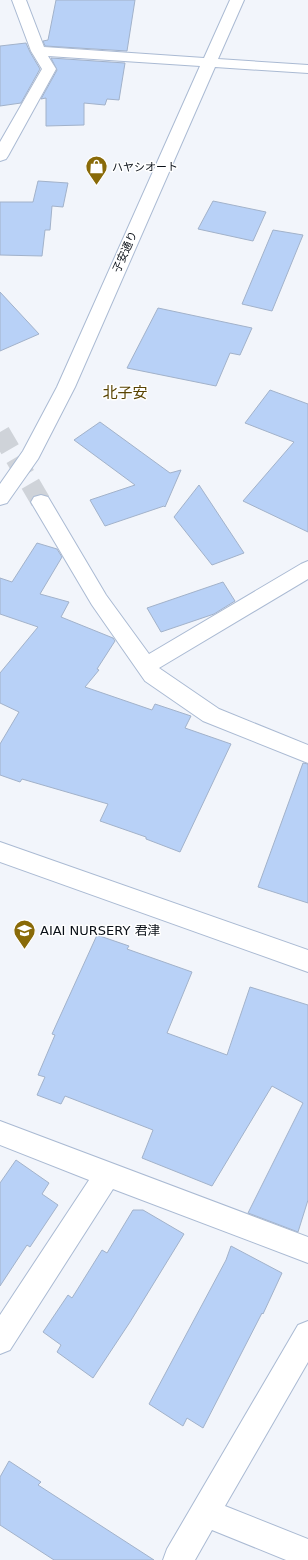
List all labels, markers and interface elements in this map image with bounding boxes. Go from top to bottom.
shop icon: ハヤシオート [83,154,109,187]
place label: ハヤシオート [112,161,178,174]
street label: 子安通り [110,229,140,275]
district label: 北子安 [102,384,148,402]
school or university icon: AIAI NURSERY 君津 [12,917,38,950]
place label: AIAI NURSERY 君津 [40,923,161,938]

